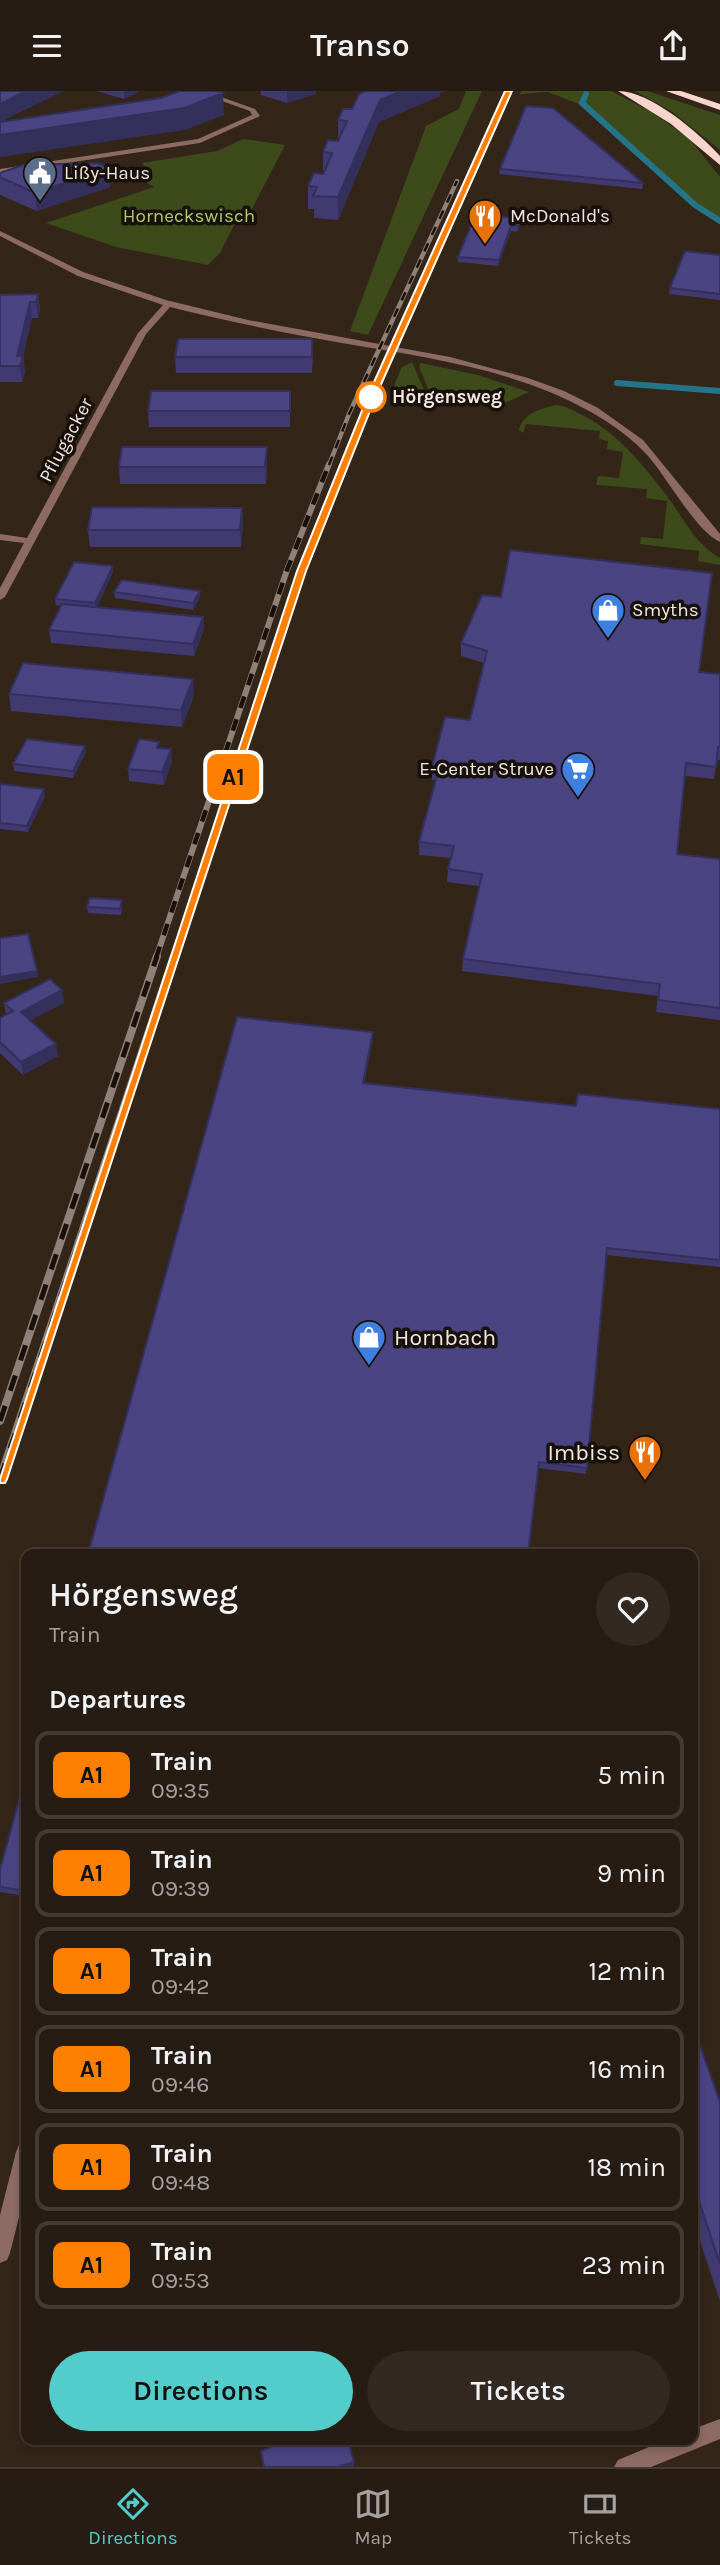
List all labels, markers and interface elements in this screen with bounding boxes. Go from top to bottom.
icon: menu [28,27,66,65]
text: Transo [310,27,410,64]
icon: share [654,27,692,65]
public building icon: Lißy-Haus [21,154,59,203]
place label: Lißy-Haus [64,162,150,184]
restaurant icon: McDonald's [466,197,504,246]
park label: Horneckswisch [123,205,255,227]
place label: McDonald's [510,205,610,227]
marker: Hörgensweg [356,382,386,412]
place label: Hörgensweg [392,386,502,408]
street label: Pflugacker [35,394,97,486]
shop icon: Smyths [589,591,627,640]
place label: Smyths [632,599,699,621]
supermarket icon: E-Center Struve [559,750,597,799]
line badge: A1 [202,754,264,800]
place label: E-Center Struve [419,758,554,780]
text: A1 [221,763,245,791]
shop icon: Hornbach [350,1318,388,1367]
place label: Hornbach [394,1324,496,1351]
restaurant icon: Imbiss [626,1433,664,1482]
place label: Imbiss [547,1439,620,1466]
button: heart [596,1572,670,1646]
text: Hörgensweg [49,1576,238,1614]
text: Train [49,1621,101,1648]
text: Departures [49,1684,186,1715]
text: Train [151,1746,213,1777]
text: 5 min [597,1760,666,1791]
text: A1 [80,1761,103,1789]
text: 09:35 [151,1777,210,1804]
text: Train [151,1844,213,1875]
text: 9 min [597,1858,666,1889]
text: A1 [80,1859,103,1887]
text: 09:39 [151,1875,210,1902]
text: Train [151,1942,213,1973]
text: 12 min [588,1956,666,1987]
text: A1 [80,1957,103,1985]
text: 09:42 [151,1973,209,2000]
text: Train [151,2040,213,2071]
text: 16 min [589,2054,666,2085]
text: A1 [80,2055,103,2083]
text: 09:46 [151,2071,209,2098]
text: Train [151,2138,213,2169]
text: 18 min [587,2152,666,2183]
text: A1 [80,2153,103,2181]
text: 09:48 [151,2169,210,2196]
text: Train [151,2236,213,2267]
text: 23 min [582,2250,666,2281]
text: A1 [80,2251,103,2279]
text: 09:53 [151,2267,210,2294]
button: Directions [49,2351,353,2431]
button: Tickets [367,2351,670,2431]
tab: Directions [88,2485,178,2549]
tab: Map [354,2485,392,2549]
tab: Tickets [569,2485,632,2549]

